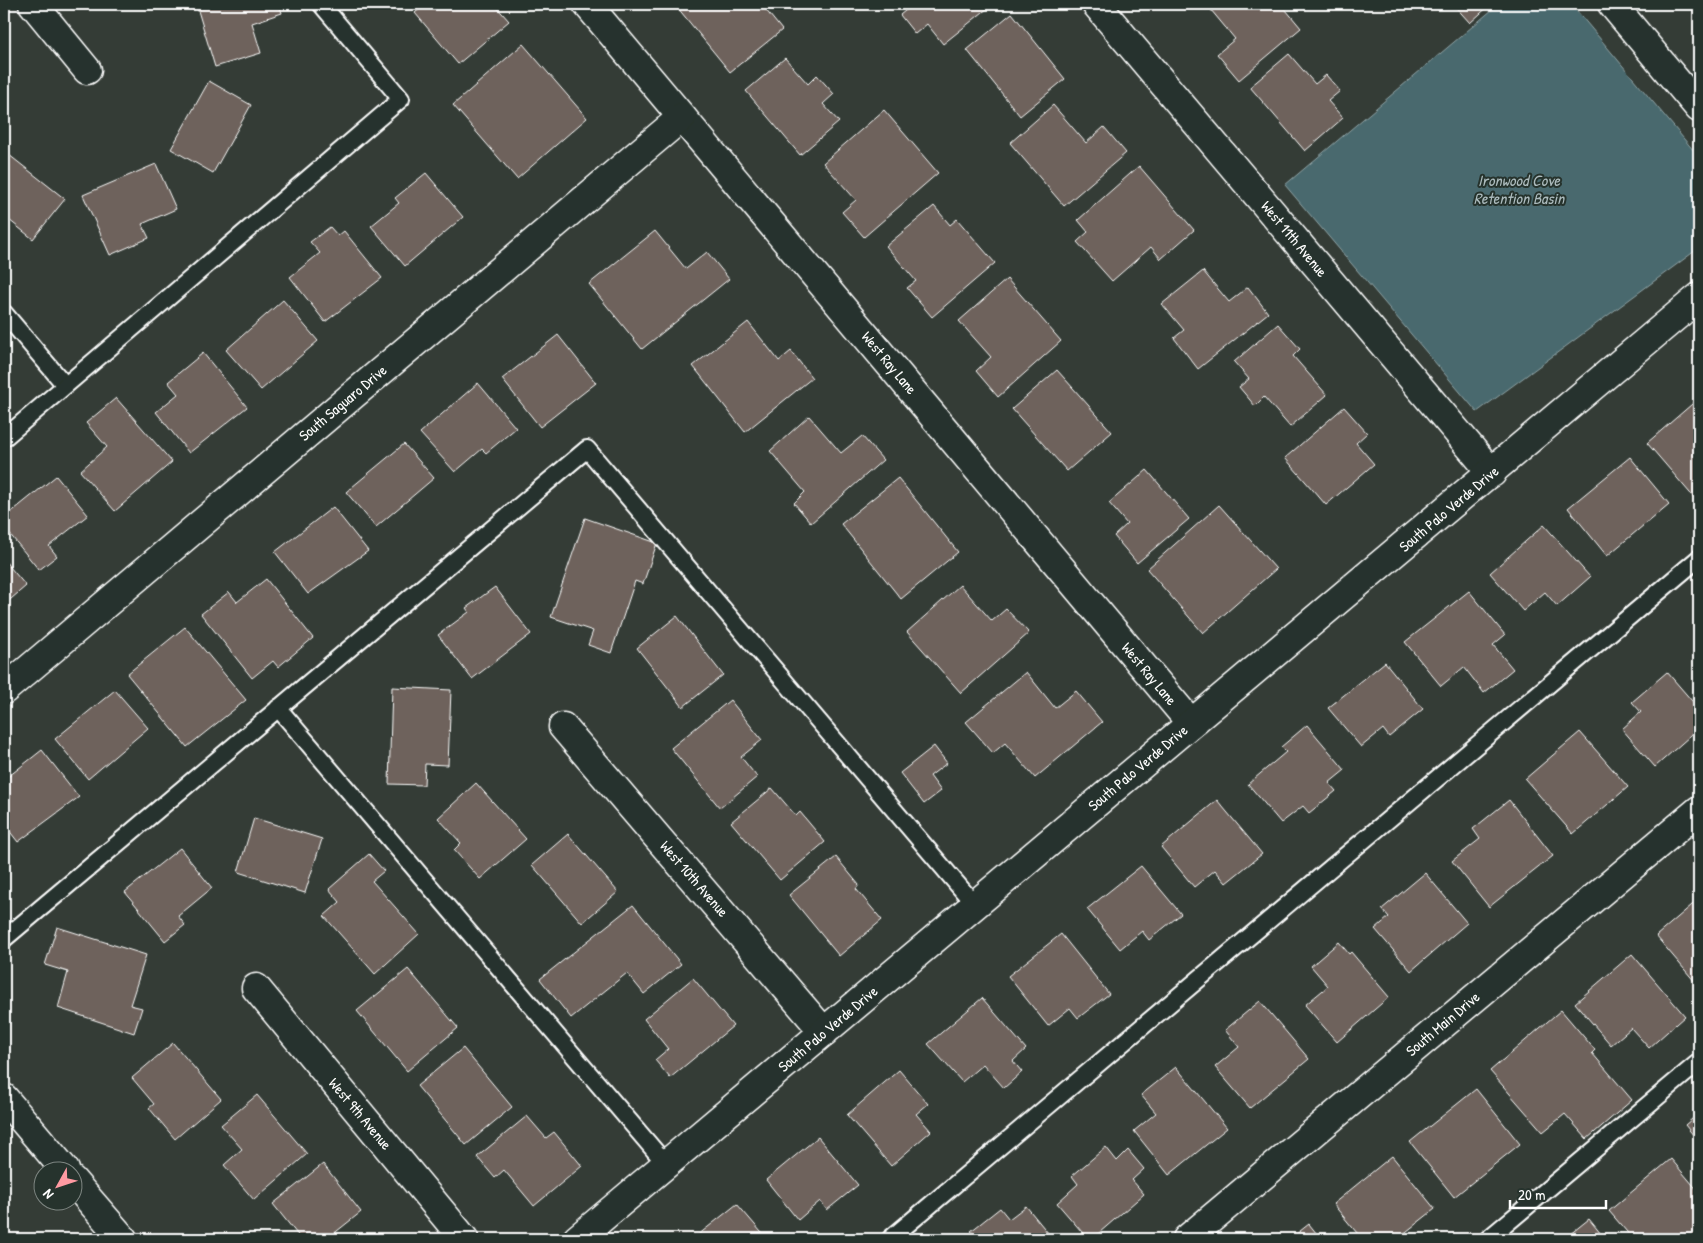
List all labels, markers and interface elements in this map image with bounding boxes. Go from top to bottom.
water label: Ironwood Cove Retention Basin [1474,169,1566,209]
street label: West 11th Avenue [1256,196,1332,281]
street label: West Ray Lane [857,327,922,399]
street label: South Saguaro Drive [294,360,391,446]
street label: South Palo Verde Drive [1394,461,1503,557]
street label: West Ray Lane [1117,638,1182,710]
street label: South Palo Verde Drive [1083,720,1192,816]
street label: West 10th Avenue [655,836,733,921]
street label: South Palo Verde Drive [773,981,882,1077]
street label: South Main Drive [1401,986,1484,1061]
street label: West 9th Avenue [324,1073,397,1154]
north arrow [32,1160,82,1210]
scale bar [1510,1178,1607,1210]
text: 20 m [1518,1184,1545,1205]
text: N [38,1185,57,1204]

